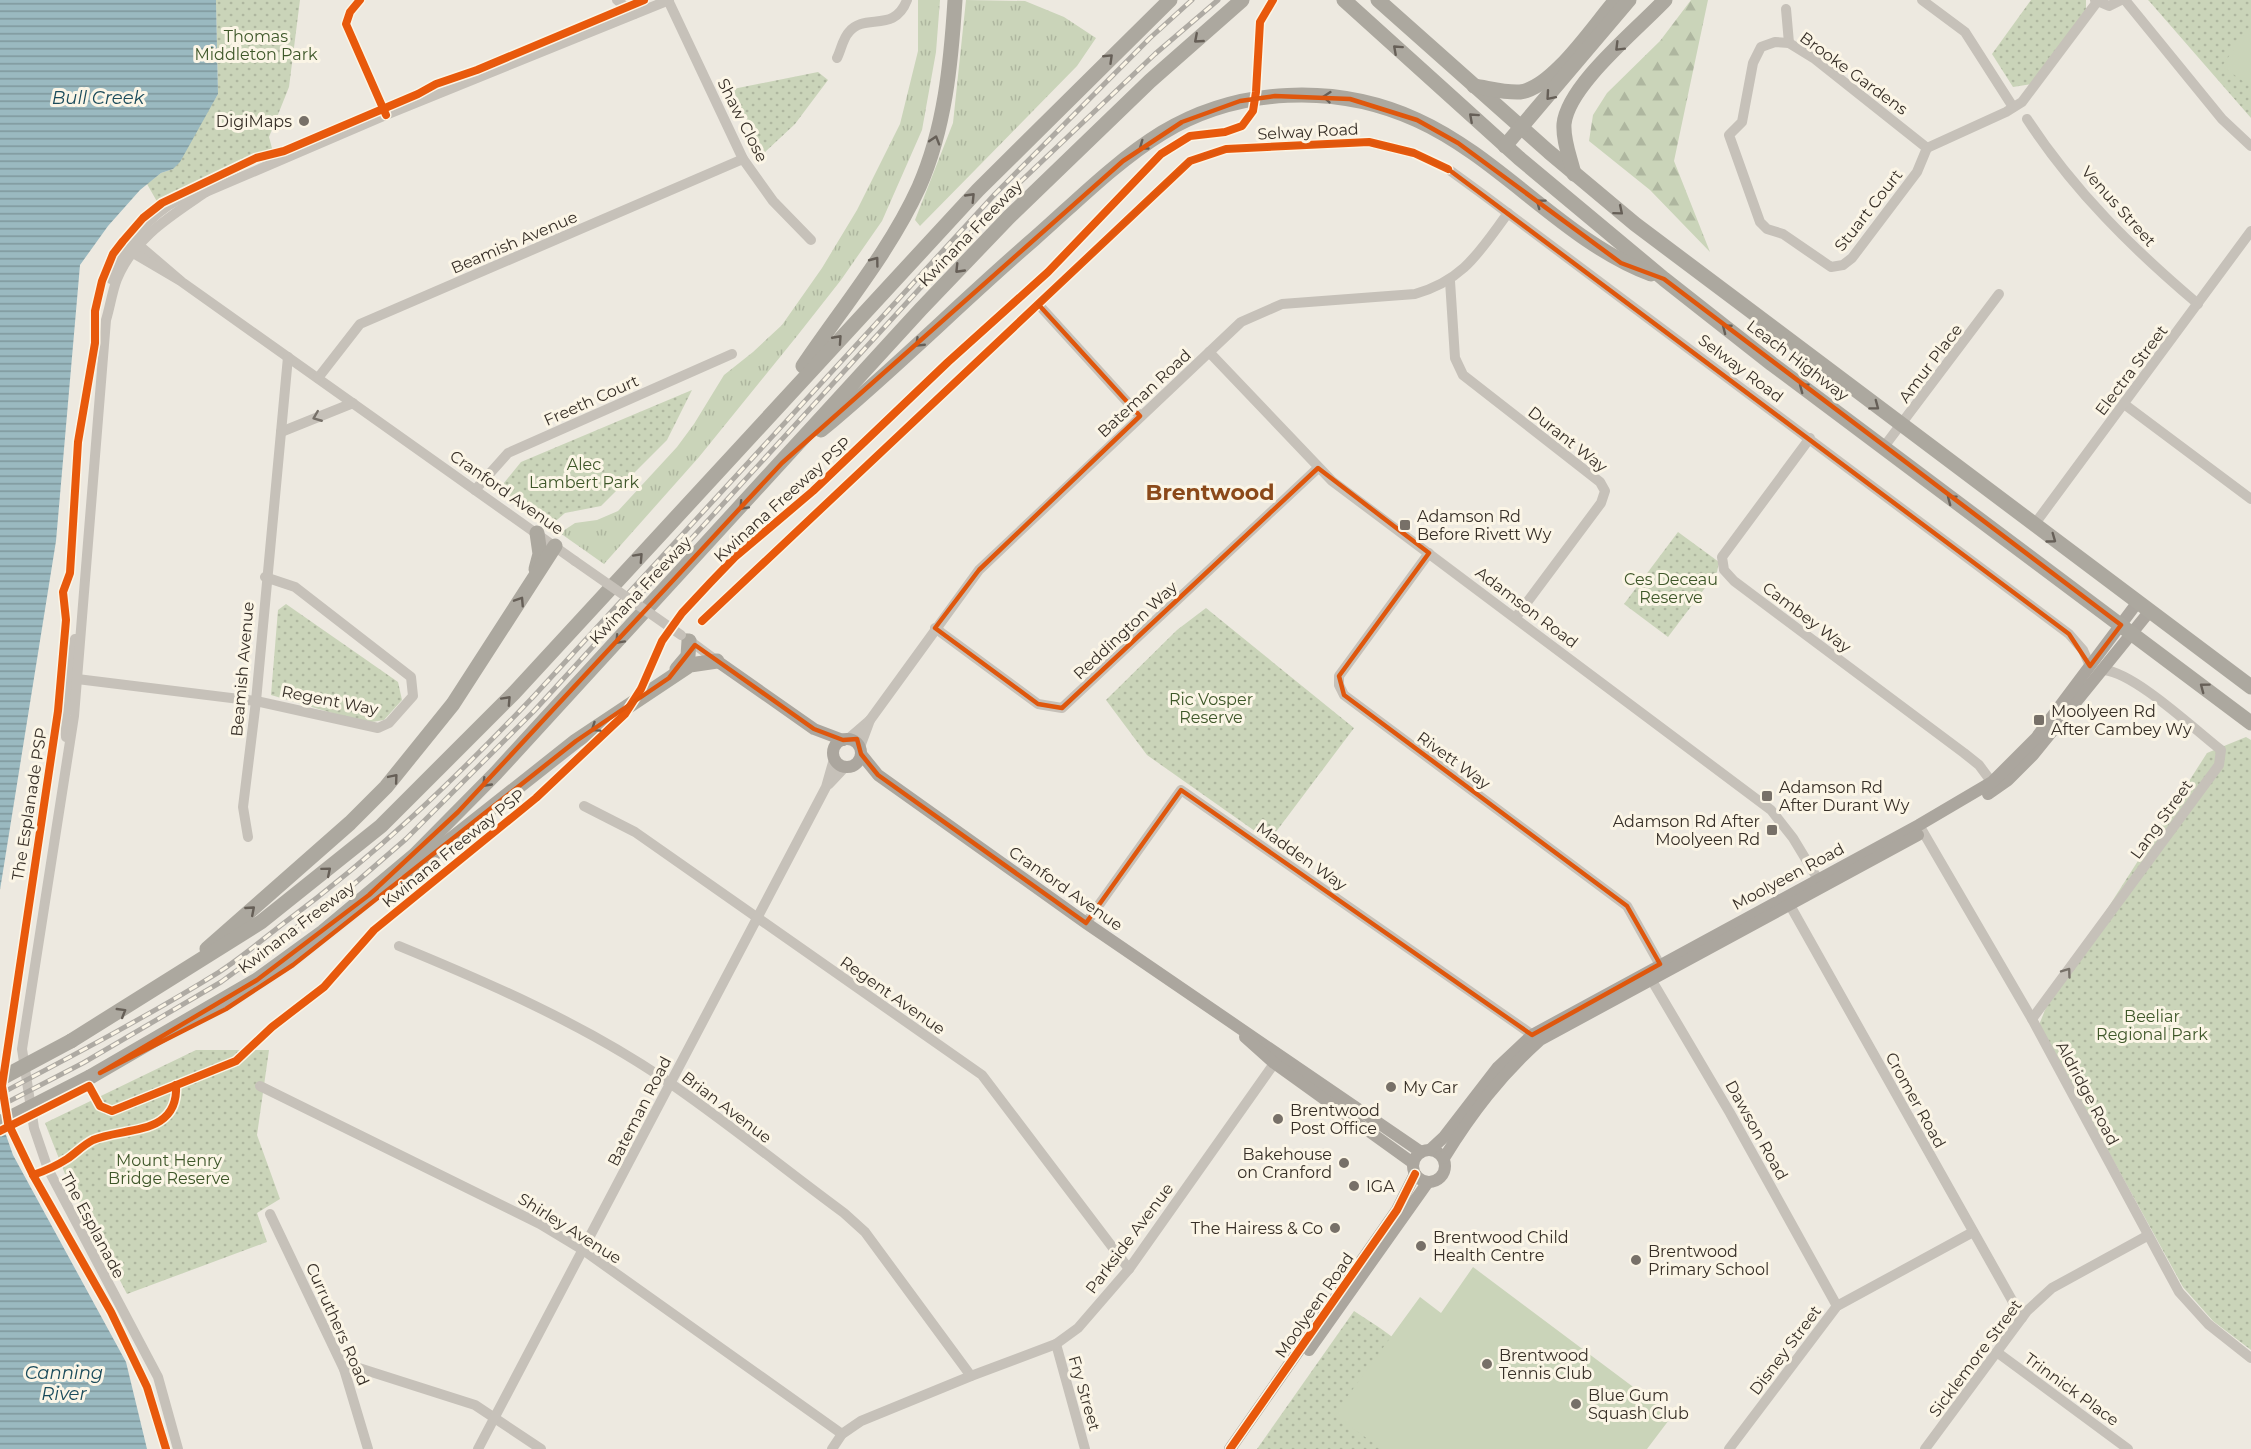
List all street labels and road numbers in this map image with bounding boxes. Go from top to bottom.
street label: Brooke Gardens [1796,28,1911,119]
street label: Shaw Close [713,75,772,165]
street label: Selway Road [1257,119,1359,144]
street label: Venus Street [2077,162,2160,251]
street label: Stuart Court [1830,165,1907,255]
street label: Kwinana Freeway [915,176,1026,291]
street label: Beamish Avenue [448,207,580,278]
street label: Leach Highway [1743,316,1853,405]
street label: Amur Place [1895,320,1966,406]
street label: Electra Street [2091,321,2172,419]
street label: Selway Road [1694,330,1787,406]
street label: Bateman Road [1094,345,1195,441]
street label: Freeth Court [541,371,642,430]
street label: Durant Way [1524,403,1611,476]
street label: Kwinana Freeway PSP [710,433,855,566]
street label: Cranford Avenue [446,446,567,539]
street label: Kwinana Freeway [585,532,696,648]
street label: Adamson Road [1472,563,1582,652]
street label: Reddington Way [1070,577,1181,683]
street label: Cambey Way [1759,578,1855,657]
street label: Beamish Avenue [227,601,258,737]
street label: Regent Way [280,682,380,719]
street label: The Esplanade PSP [8,726,51,882]
street label: Rivett Way [1413,728,1494,793]
street label: Lang Street [2126,776,2197,863]
street label: Kwinana Freeway PSP [378,785,528,912]
street label: Madden Way [1253,818,1351,895]
street label: Moolyeen Road [1729,839,1848,914]
street label: Cranford Avenue [1005,842,1126,935]
street label: Kwinana Freeway [234,877,358,977]
street label: Regent Avenue [837,952,949,1039]
street label: Aldridge Road [2052,1038,2123,1148]
street label: Cromer Road [1881,1049,1950,1151]
street label: Bateman Road [604,1053,675,1169]
street label: Brian Avenue [678,1067,775,1147]
street label: Dawson Road [1721,1077,1792,1183]
street label: The Esplanade [57,1169,129,1282]
street label: Parkside Avenue [1082,1179,1177,1297]
street label: Shirley Avenue [515,1189,625,1268]
street label: Moolyeen Road [1271,1249,1358,1362]
street label: Curruthers Road [302,1260,373,1389]
street label: Sicklemore Street [1925,1295,2026,1421]
street label: Disney Street [1746,1301,1825,1399]
street label: Trinnick Place [2021,1349,2123,1430]
street label: Fry Street [1065,1353,1104,1433]

